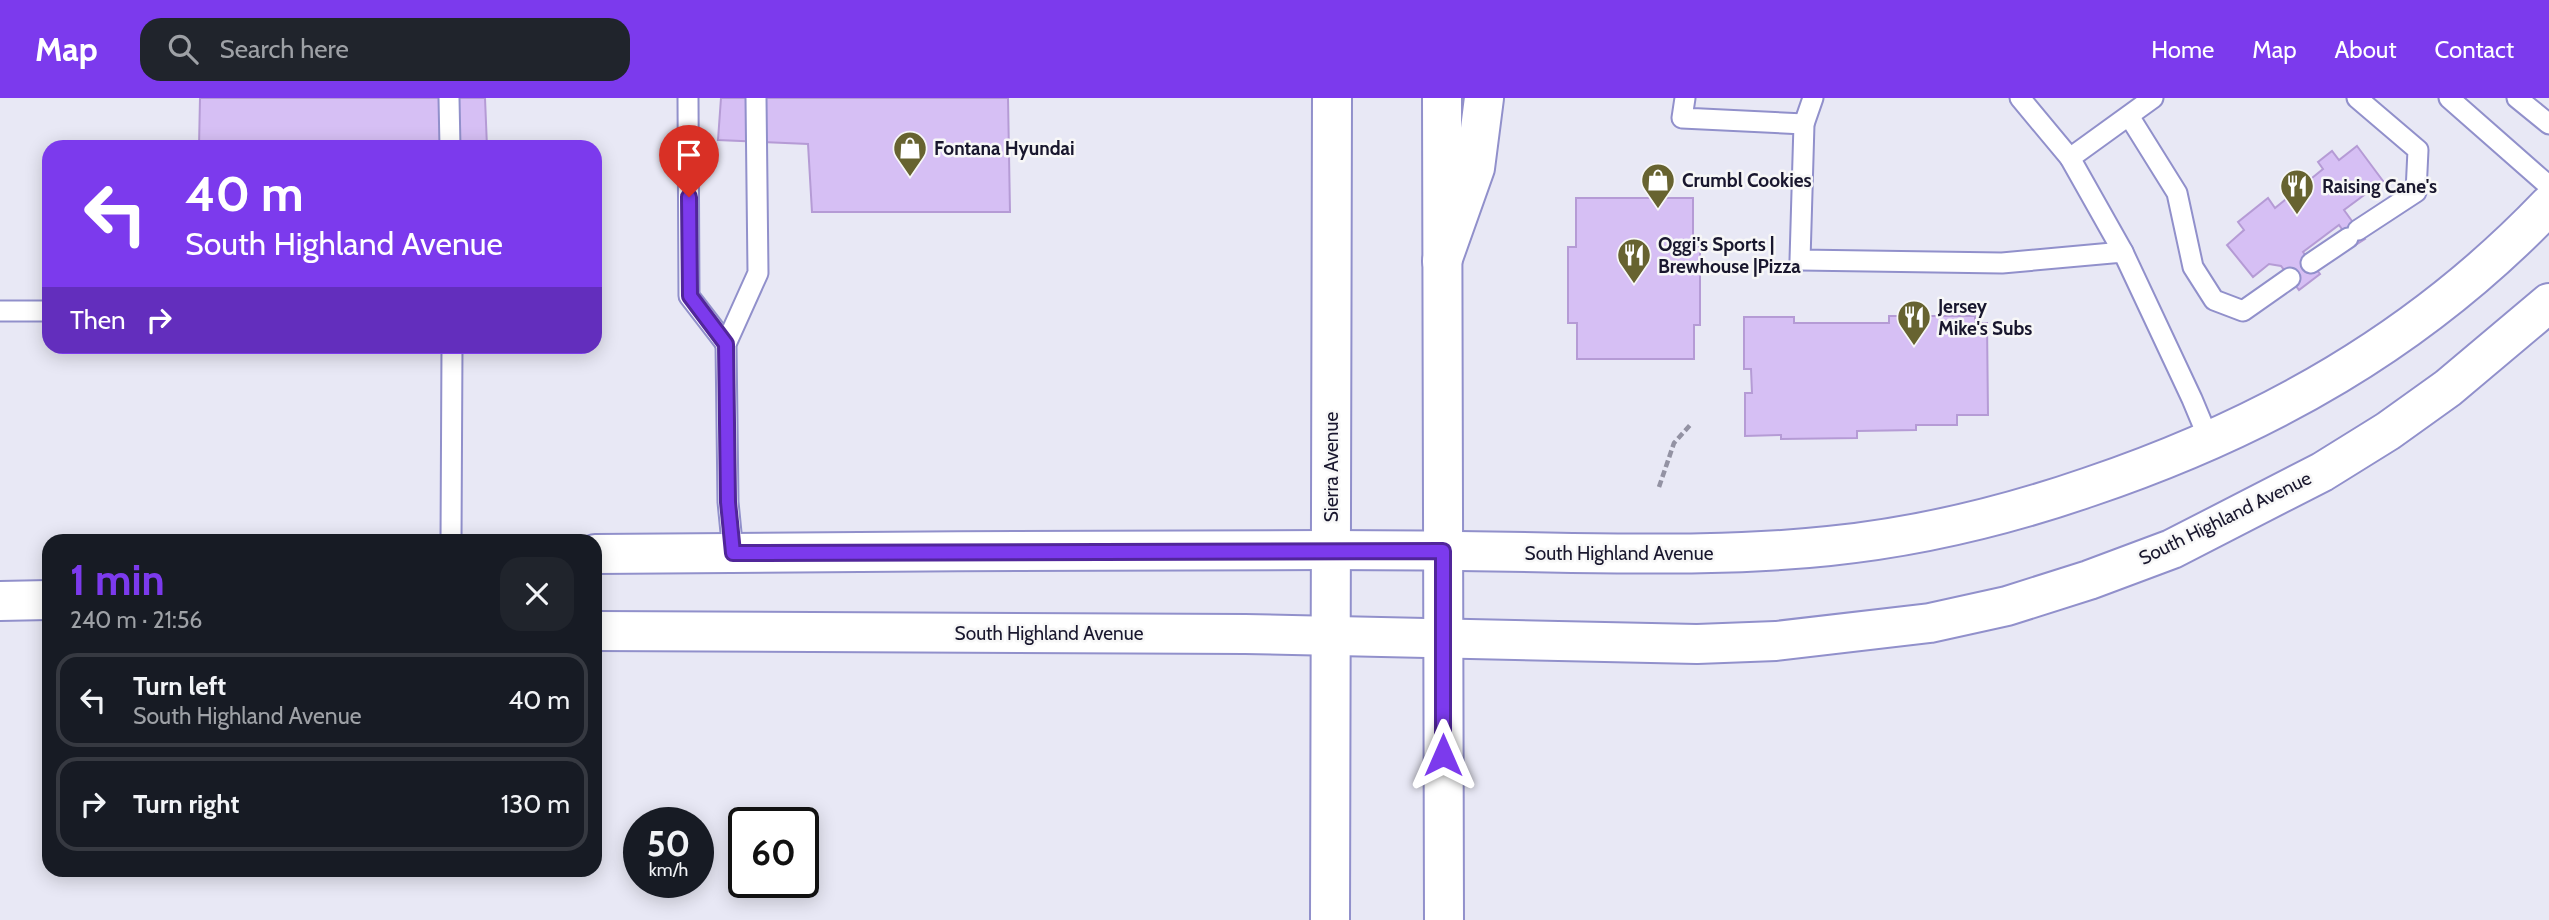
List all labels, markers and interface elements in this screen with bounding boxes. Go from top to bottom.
search box [140,18,630,81]
text: Map [35,29,98,69]
icon: search [164,30,202,68]
text: Search here [220,33,349,65]
text: Home [2151,35,2214,64]
text: Map [2252,35,2297,64]
text: About [2335,35,2397,64]
text: Contact [2435,35,2514,64]
pin [659,125,719,197]
shop icon: Fontana Hyundai [891,129,929,178]
icon: arrive [670,136,708,174]
place label: Fontana Hyundai [934,137,1075,160]
shop icon: Crumbl Cookies [1639,161,1677,210]
text: 40 m [185,164,304,223]
restaurant icon: Raising Cane's [2278,167,2316,216]
icon: left [70,168,161,259]
place label: Crumbl Cookies [1682,169,1812,192]
place label: Raising Cane's [2322,175,2437,198]
text: South Highland Avenue [185,224,503,263]
place label: Oggi's Sports | Brewhouse |Pizza [1658,233,1801,278]
restaurant icon: Oggi's Sports | Brewhouse |Pizza [1615,236,1653,285]
place label: Jersey Mike's Subs [1937,295,2032,340]
restaurant icon: Jersey Mike's Subs [1895,298,1933,347]
icon: right [140,301,178,339]
text: Then [70,304,126,336]
street label: Sierra Avenue [1320,412,1343,522]
street label: South Highland Avenue [2135,466,2315,570]
street label: South Highland Avenue [1525,542,1714,565]
text: 1 min [70,554,165,606]
button: close [500,557,574,631]
text: 240 m · 21:56 [70,606,202,634]
street label: South Highland Avenue [955,622,1144,645]
text: Turn left [133,670,226,702]
icon: left [74,681,112,719]
text: 40 m [508,684,570,716]
text: South Highland Avenue [133,702,362,730]
position arrow [1406,718,1480,792]
icon: right [74,785,112,823]
text: Turn right [133,788,239,820]
text: 130 m [501,788,570,820]
speed limit sign: 60 [728,807,819,898]
text: 50 [647,822,690,865]
text: km/h [649,859,688,881]

